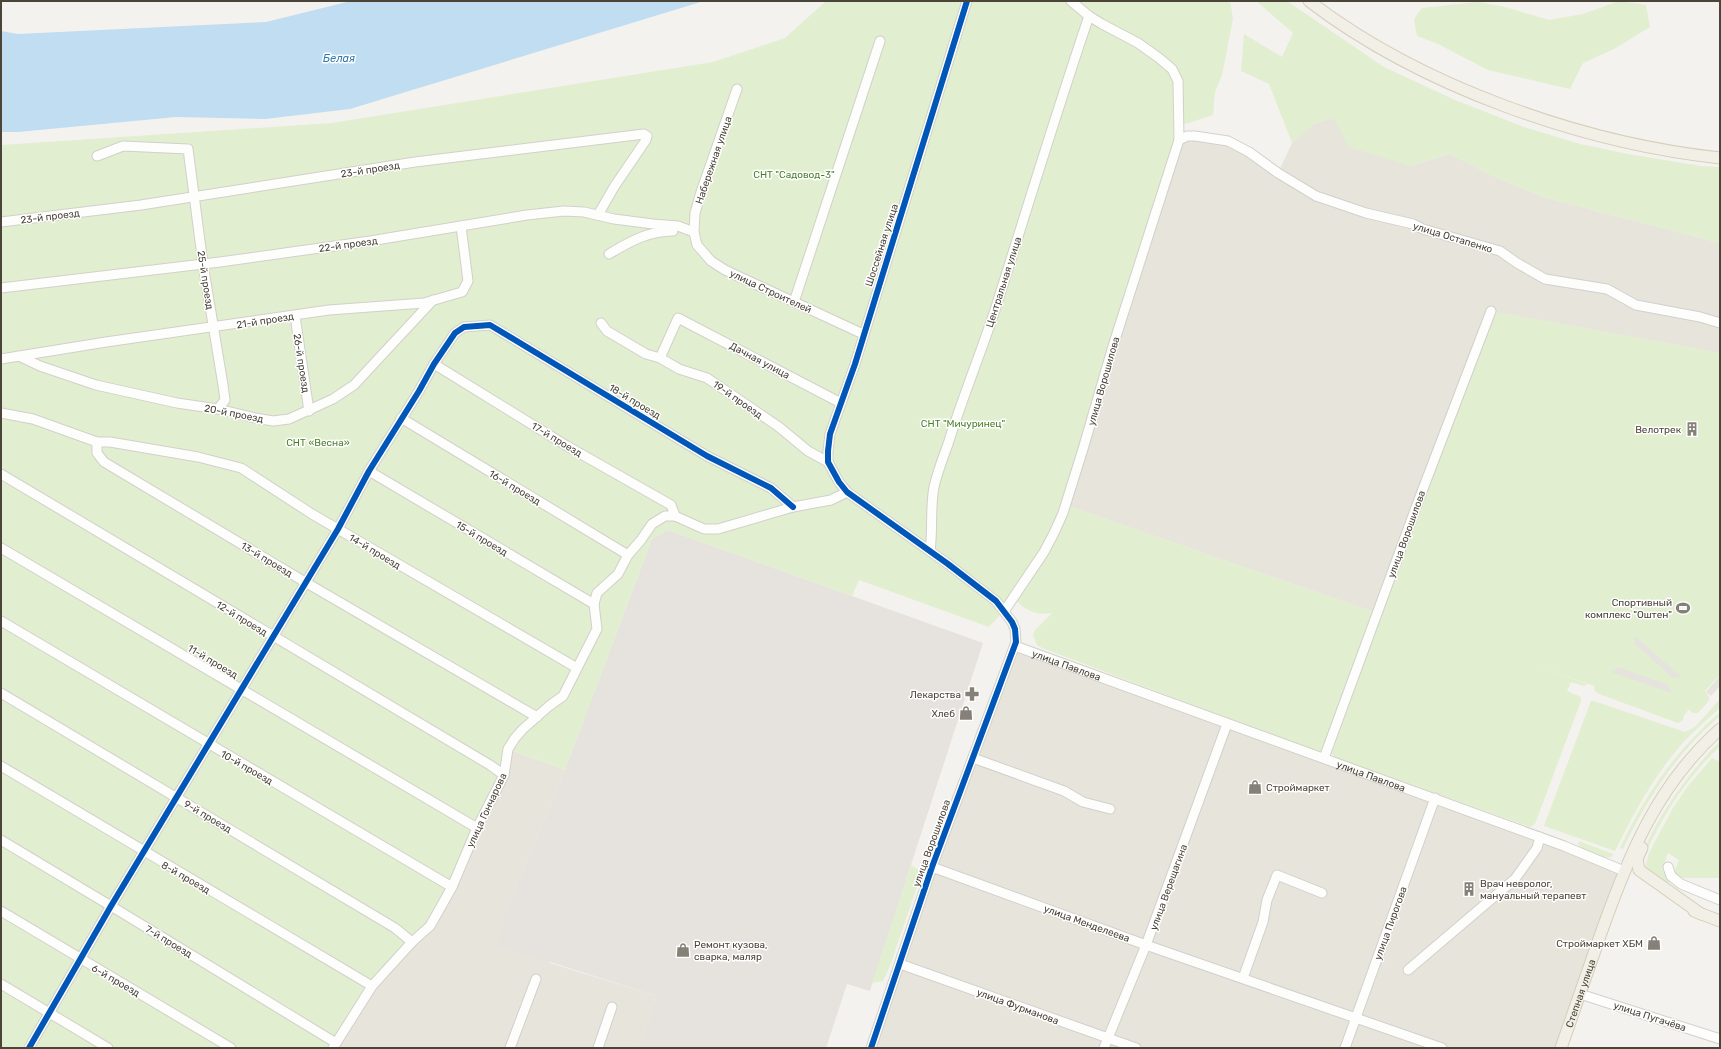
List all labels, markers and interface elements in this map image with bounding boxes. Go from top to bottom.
water label: Белая [323,52,355,65]
street label: Набережная улица [693,115,735,206]
street label: 23-й проезд [340,159,401,181]
park label: СНТ "Садовод-3" [753,169,835,181]
street label: Шоссейная улица [863,202,901,288]
street label: 23-й проезд [20,207,80,227]
street label: улица Остапенко [1411,220,1494,256]
street label: 22-й проезд [318,235,378,255]
street label: Центральная улица [984,235,1024,329]
street label: 25-й проезд [194,250,216,310]
street label: улица Строителей [728,268,813,316]
street label: 21-й проезд [236,311,295,331]
street label: 26-й проезд [290,333,312,394]
street label: улица Ворошилова [1086,335,1122,427]
street label: Дачная улица [727,340,792,382]
street label: 19-й проезд [710,378,765,421]
street label: 18-й проезд [606,382,663,422]
street label: 20-й проезд [203,402,264,426]
park label: СНТ "Мичуринец" [921,418,1005,430]
street label: 17-й проезд [529,420,584,460]
building icon: Велотрек [1684,421,1700,437]
place label: Велотрек [1635,424,1682,436]
park label: СНТ «Весна» [286,437,350,449]
street label: 16-й проезд [487,468,542,508]
street label: улица Ворошилова [1386,489,1428,580]
street label: 15-й проезд [454,519,509,559]
street label: 14-й проезд [346,532,403,572]
street label: 13-й проезд [239,540,294,580]
place label: Спортивный комплекс "Оштен" [1585,597,1672,621]
street label: 12-й проезд [214,599,269,639]
sports icon: Спортивный комплекс "Оштен" [1675,600,1691,616]
street label: 11-й проезд [185,642,240,681]
street label: улица Павлова [1030,648,1102,684]
pharmacy icon: Лекарства [964,686,980,702]
place label: Лекарства [910,689,961,701]
shop icon: Хлеб [958,705,974,721]
place label: Хлеб [931,708,955,720]
street label: 10-й проезд [218,748,275,788]
street label: улица Павлова [1335,759,1407,795]
street label: улица Гончарова [464,771,509,850]
shop icon: Строймаркет [1247,779,1263,795]
place label: Строймаркет [1266,782,1330,794]
street label: 9-й проезд [181,798,234,836]
street label: улица Ворошилова [911,798,953,889]
street label: улица Верещагина [1148,843,1190,932]
street label: 8-й проезд [159,859,212,897]
place label: Врач невролог, мануальный терапевт [1480,878,1586,902]
building icon: Врач невролог, мануальный терапевт [1461,881,1477,897]
street label: улица Пирогова [1372,885,1410,962]
street label: улица Менделеева [1042,903,1131,945]
street label: 7-й проезд [143,923,194,961]
shop icon: Строймаркет ХБМ [1646,935,1662,951]
place label: Строймаркет ХБМ [1556,938,1643,950]
place label: Ремонт кузова, сварка, маляр [694,939,768,963]
shop icon: Ремонт кузова, сварка, маляр [675,942,691,958]
street label: Степная улица [1564,958,1599,1029]
street label: 6-й проезд [89,962,142,999]
street label: улица Фурманова [975,987,1060,1027]
street label: улица Пугачёва [1612,1000,1688,1034]

